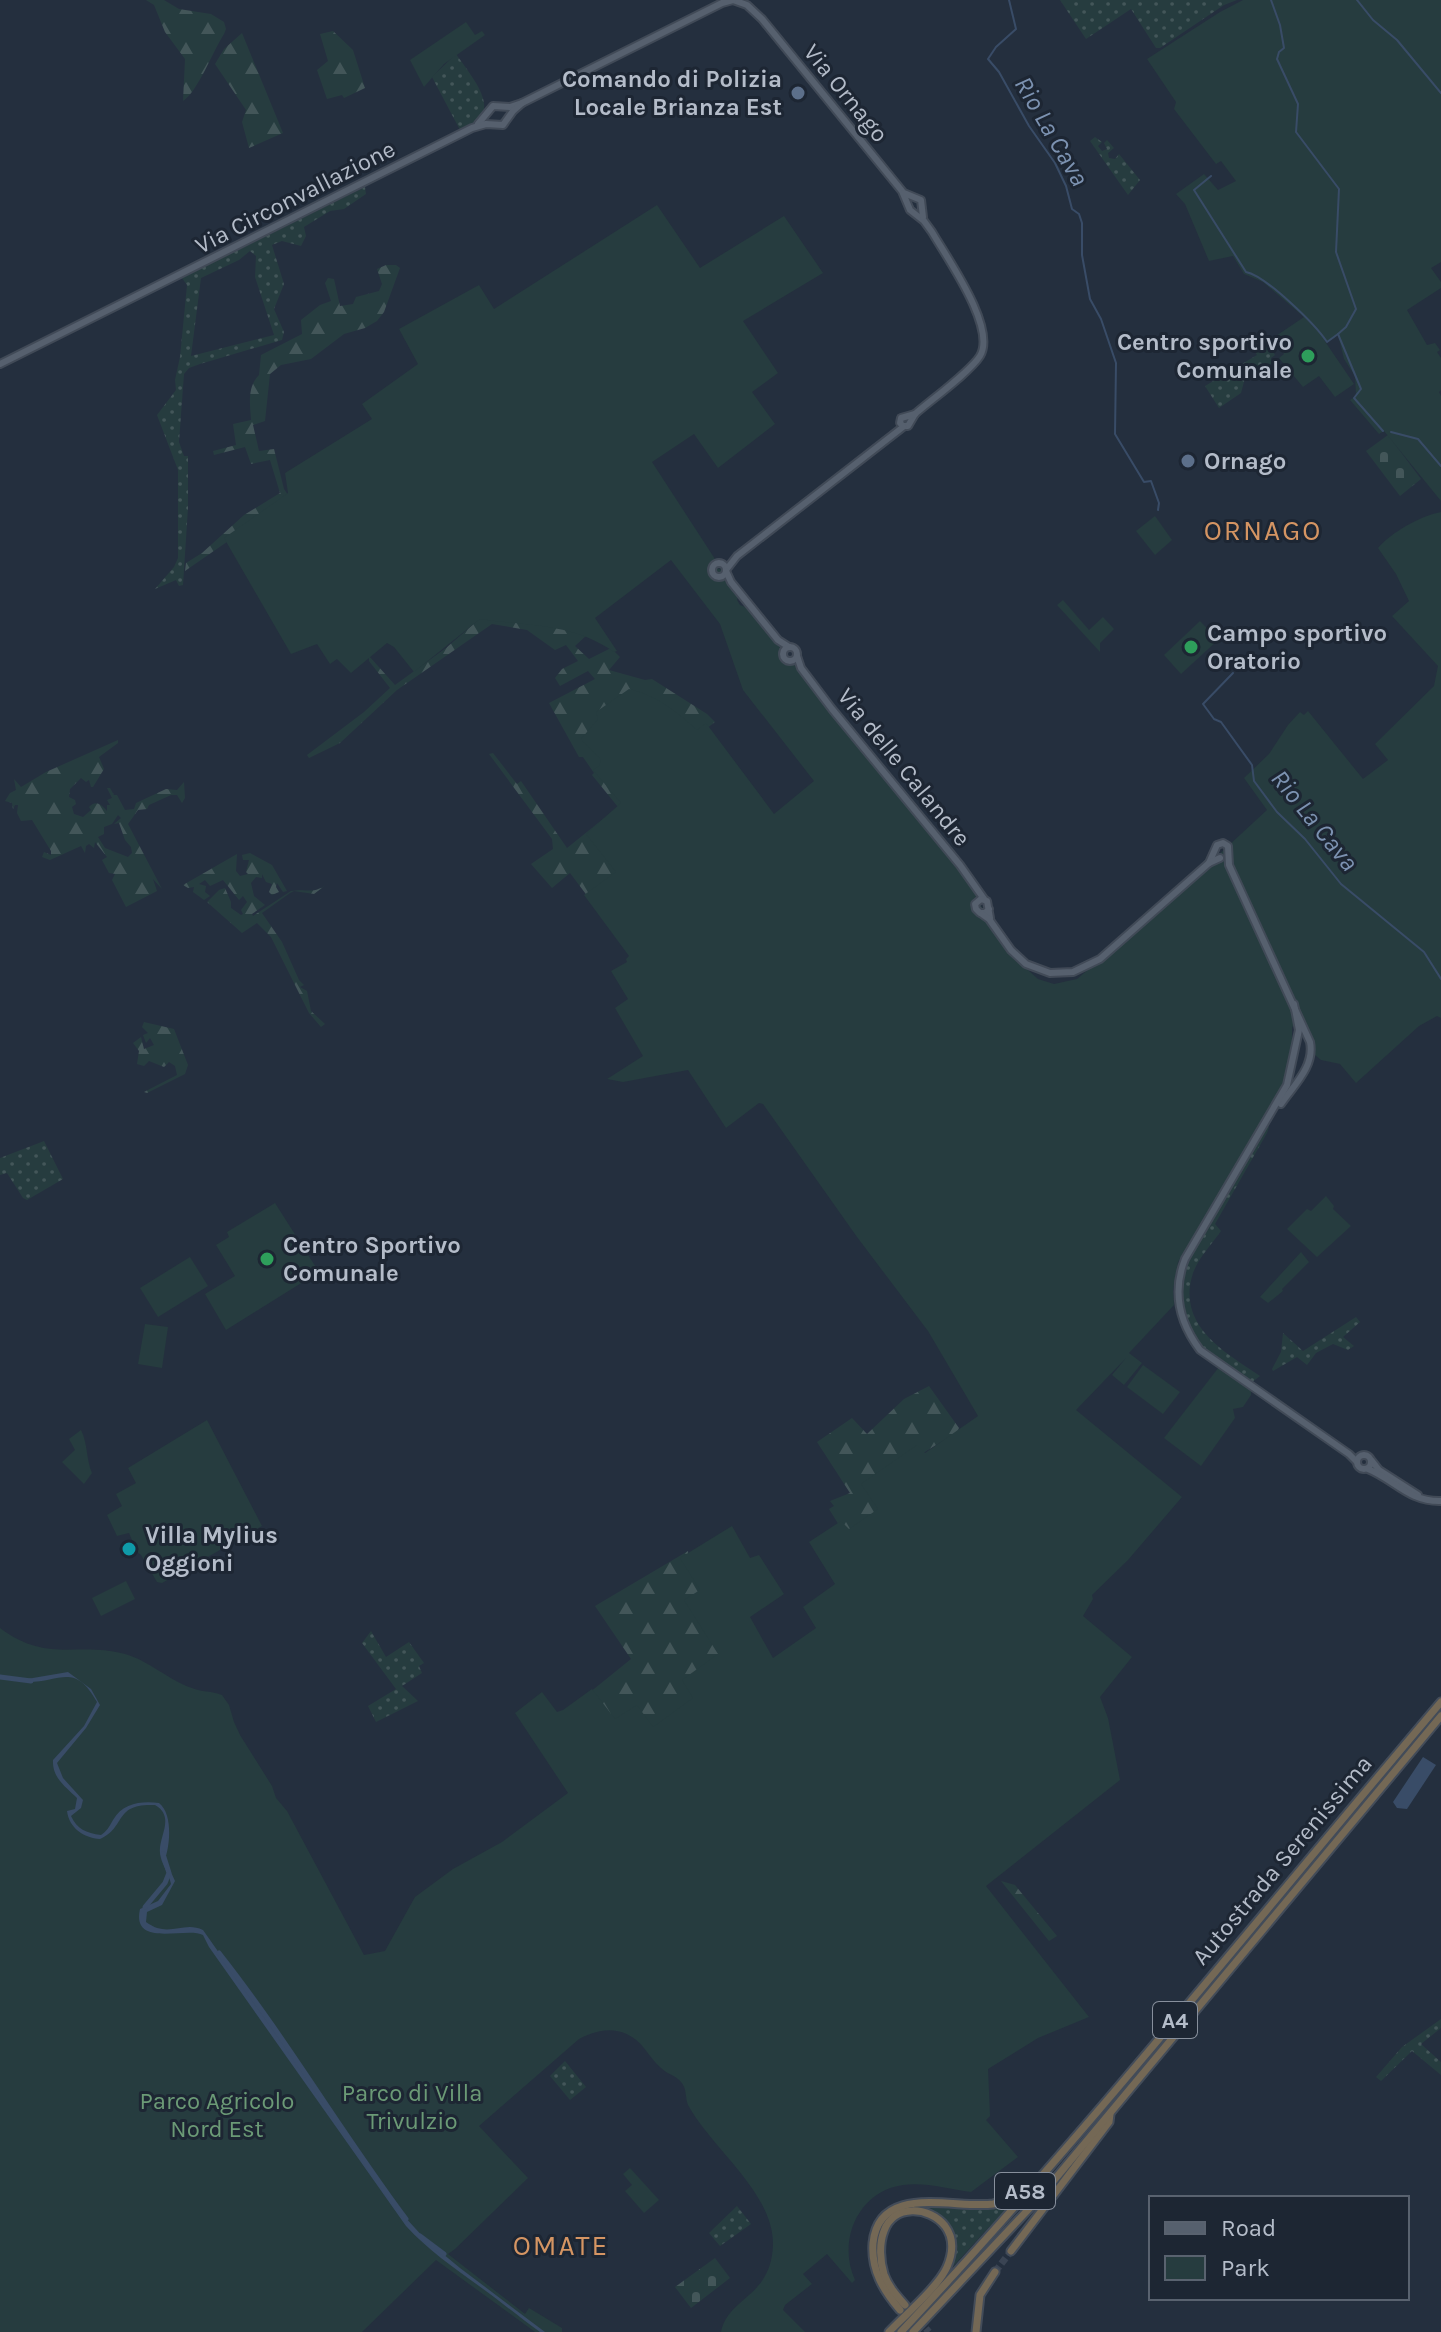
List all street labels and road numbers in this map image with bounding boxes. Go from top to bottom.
street label: Via Ornago [798,38,894,148]
street label: Via Circonvallazione [190,134,400,260]
street label: Via delle Calandre [832,682,976,852]
street label: Autostrada Serenissima [1186,1750,1378,1970]
road number: A4 [1153,2002,1197,2038]
road number: A58 [995,2173,1055,2209]

